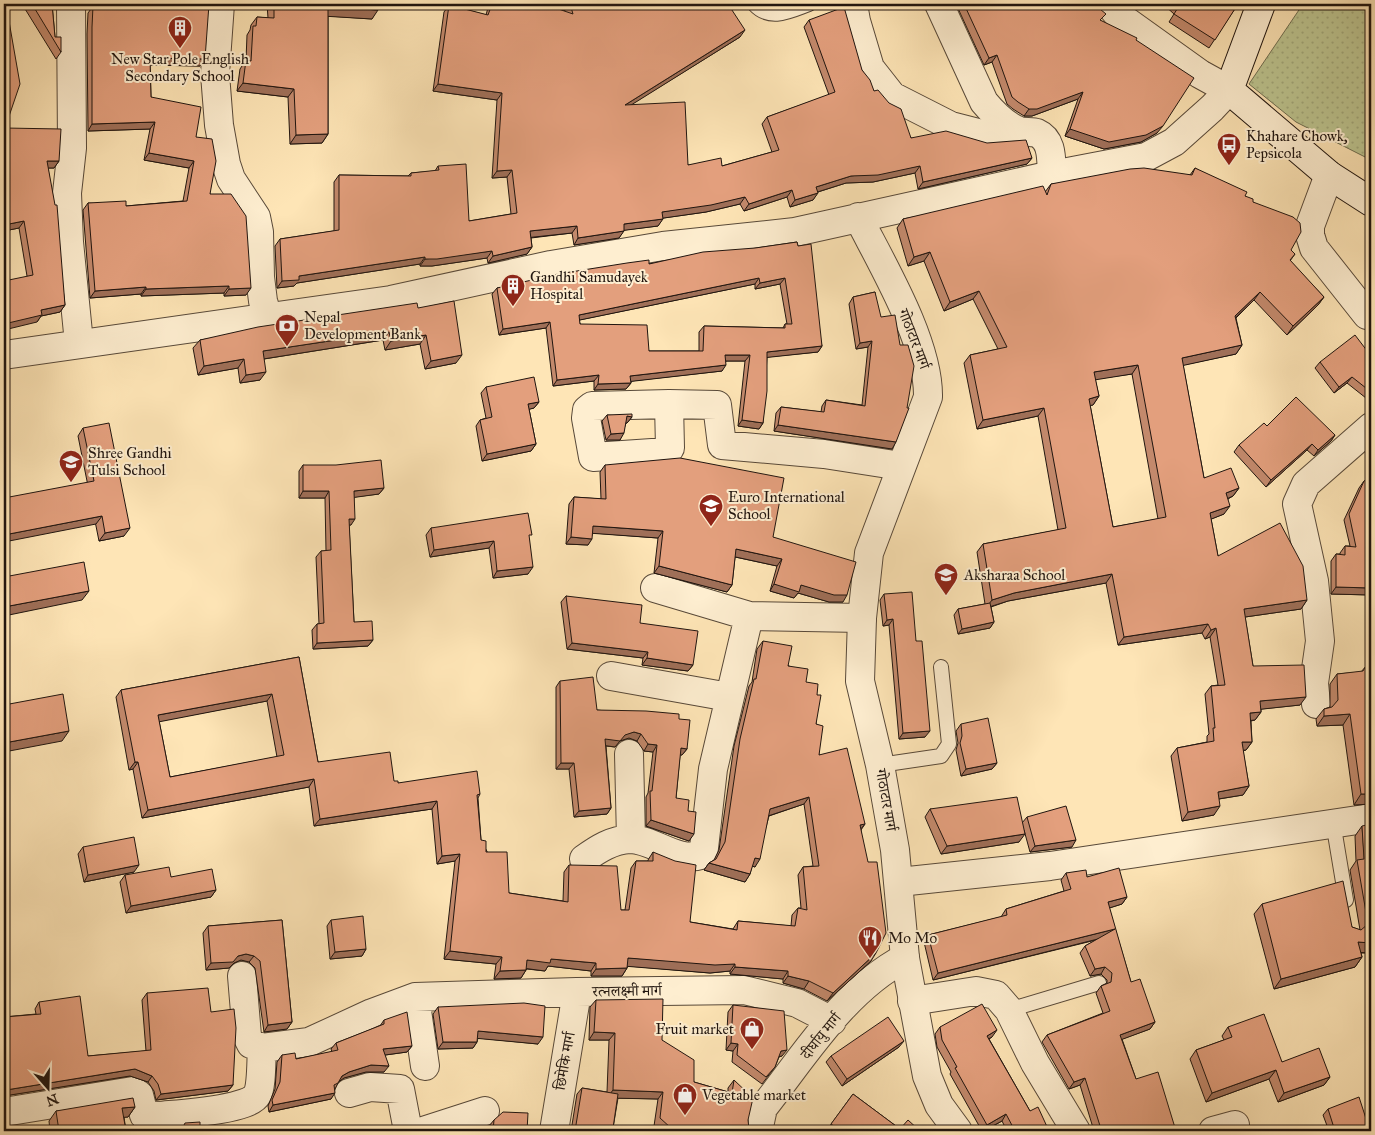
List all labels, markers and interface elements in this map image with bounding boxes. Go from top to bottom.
building icon: New Star Pole English Secondary School [167,15,193,49]
place label: New Star Pole English Secondary School [111,50,250,85]
place label: Khahare Chowk, Pepsicola [1246,127,1348,162]
bus stop icon: Khahare Chowk, Pepsicola [1216,132,1242,166]
place label: Gandhi Samudayek Hospital [530,268,648,303]
building icon: Gandhi Samudayek Hospital [500,273,526,307]
street label: गोठाटार मार्ग [894,306,934,373]
place label: Nepal Development Bank [304,308,421,343]
bank icon: Nepal Development Bank [274,313,300,347]
place label: Shree Gandhi Tulsi School [88,444,172,479]
school or university icon: Shree Gandhi Tulsi School [58,449,84,483]
place label: Euro International School [728,488,846,523]
school or university icon: Euro International School [698,493,724,527]
school or university icon: Aksharaa School [933,562,959,596]
place label: Aksharaa School [963,566,1066,584]
street label: गोठाटार मार्ग [872,767,901,834]
restaurant icon: Mo Mo [857,925,883,959]
place label: Mo Mo [888,929,937,947]
street label: रत्नलक्ष्मी मार्ग [591,981,663,1001]
street label: दीर्घायु मार्ग [796,1008,846,1063]
shop icon: Fruit market [739,1016,765,1050]
place label: Fruit market [655,1020,735,1038]
street label: छिमेकि मार्ग [551,1029,579,1093]
north arrow [22,1062,72,1112]
shop icon: Vegetable market [672,1082,698,1116]
place label: Vegetable market [701,1086,807,1104]
text: N [44,1090,61,1110]

